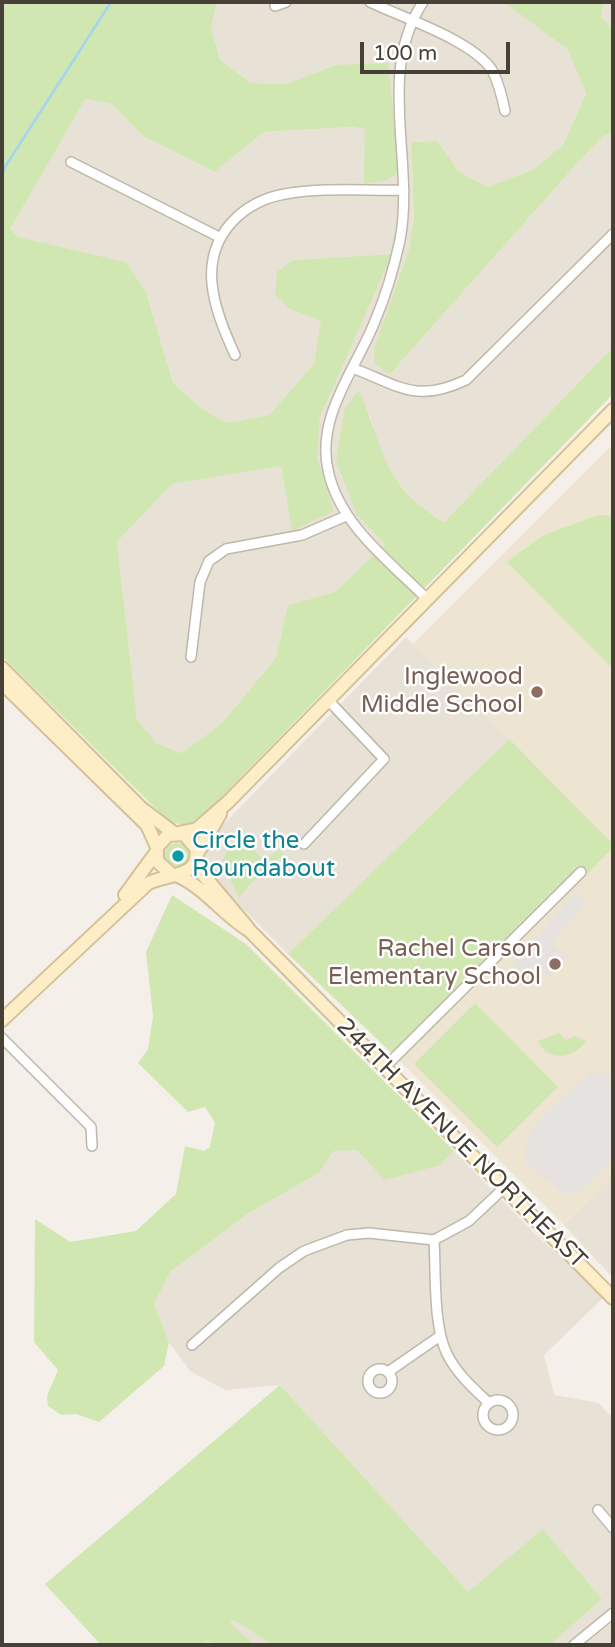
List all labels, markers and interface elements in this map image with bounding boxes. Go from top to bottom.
scale bar [363,28,514,72]
text: 100 m [373,41,437,66]
place label: Inglewood Middle School [361,664,523,720]
marker: Inglewood Middle School [529,684,545,700]
place label: Circle the Roundabout [192,828,335,884]
marker: Circle the Roundabout [170,848,186,864]
place label: Rachel Carson Elementary School [328,936,541,992]
marker: Rachel Carson Elementary School [547,956,563,972]
street label: 244TH AVENUE NORTHEAST [330,1013,592,1275]

